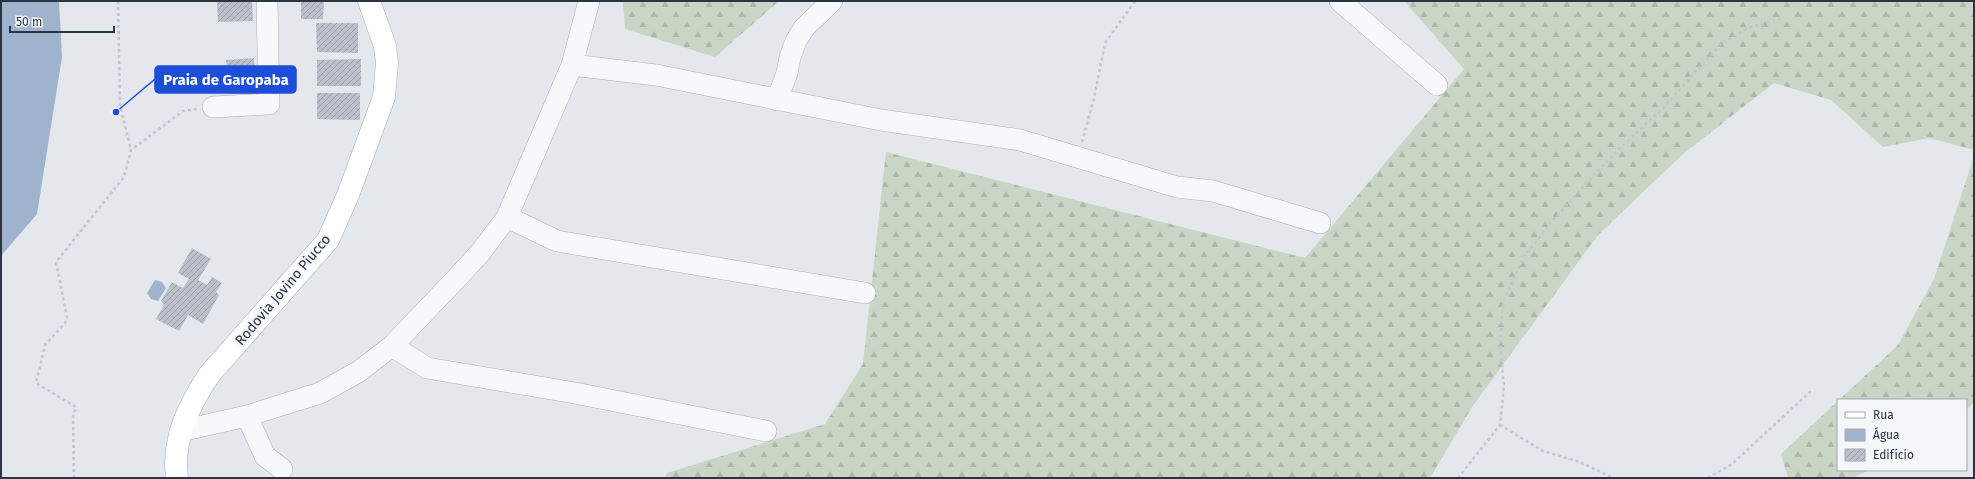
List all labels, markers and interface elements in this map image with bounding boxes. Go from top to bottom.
scale bar [10,8,114,34]
text: 50 m [16,15,42,29]
callout: Praia de Garopaba [155,66,296,93]
text: Praia de Garopaba [163,71,289,89]
street label: Rodovia Jovino Piucco [232,231,334,349]
legend [1837,399,1967,471]
text: Rua [1873,408,1894,422]
text: Água [1873,427,1900,442]
text: Edifício [1873,448,1914,462]

